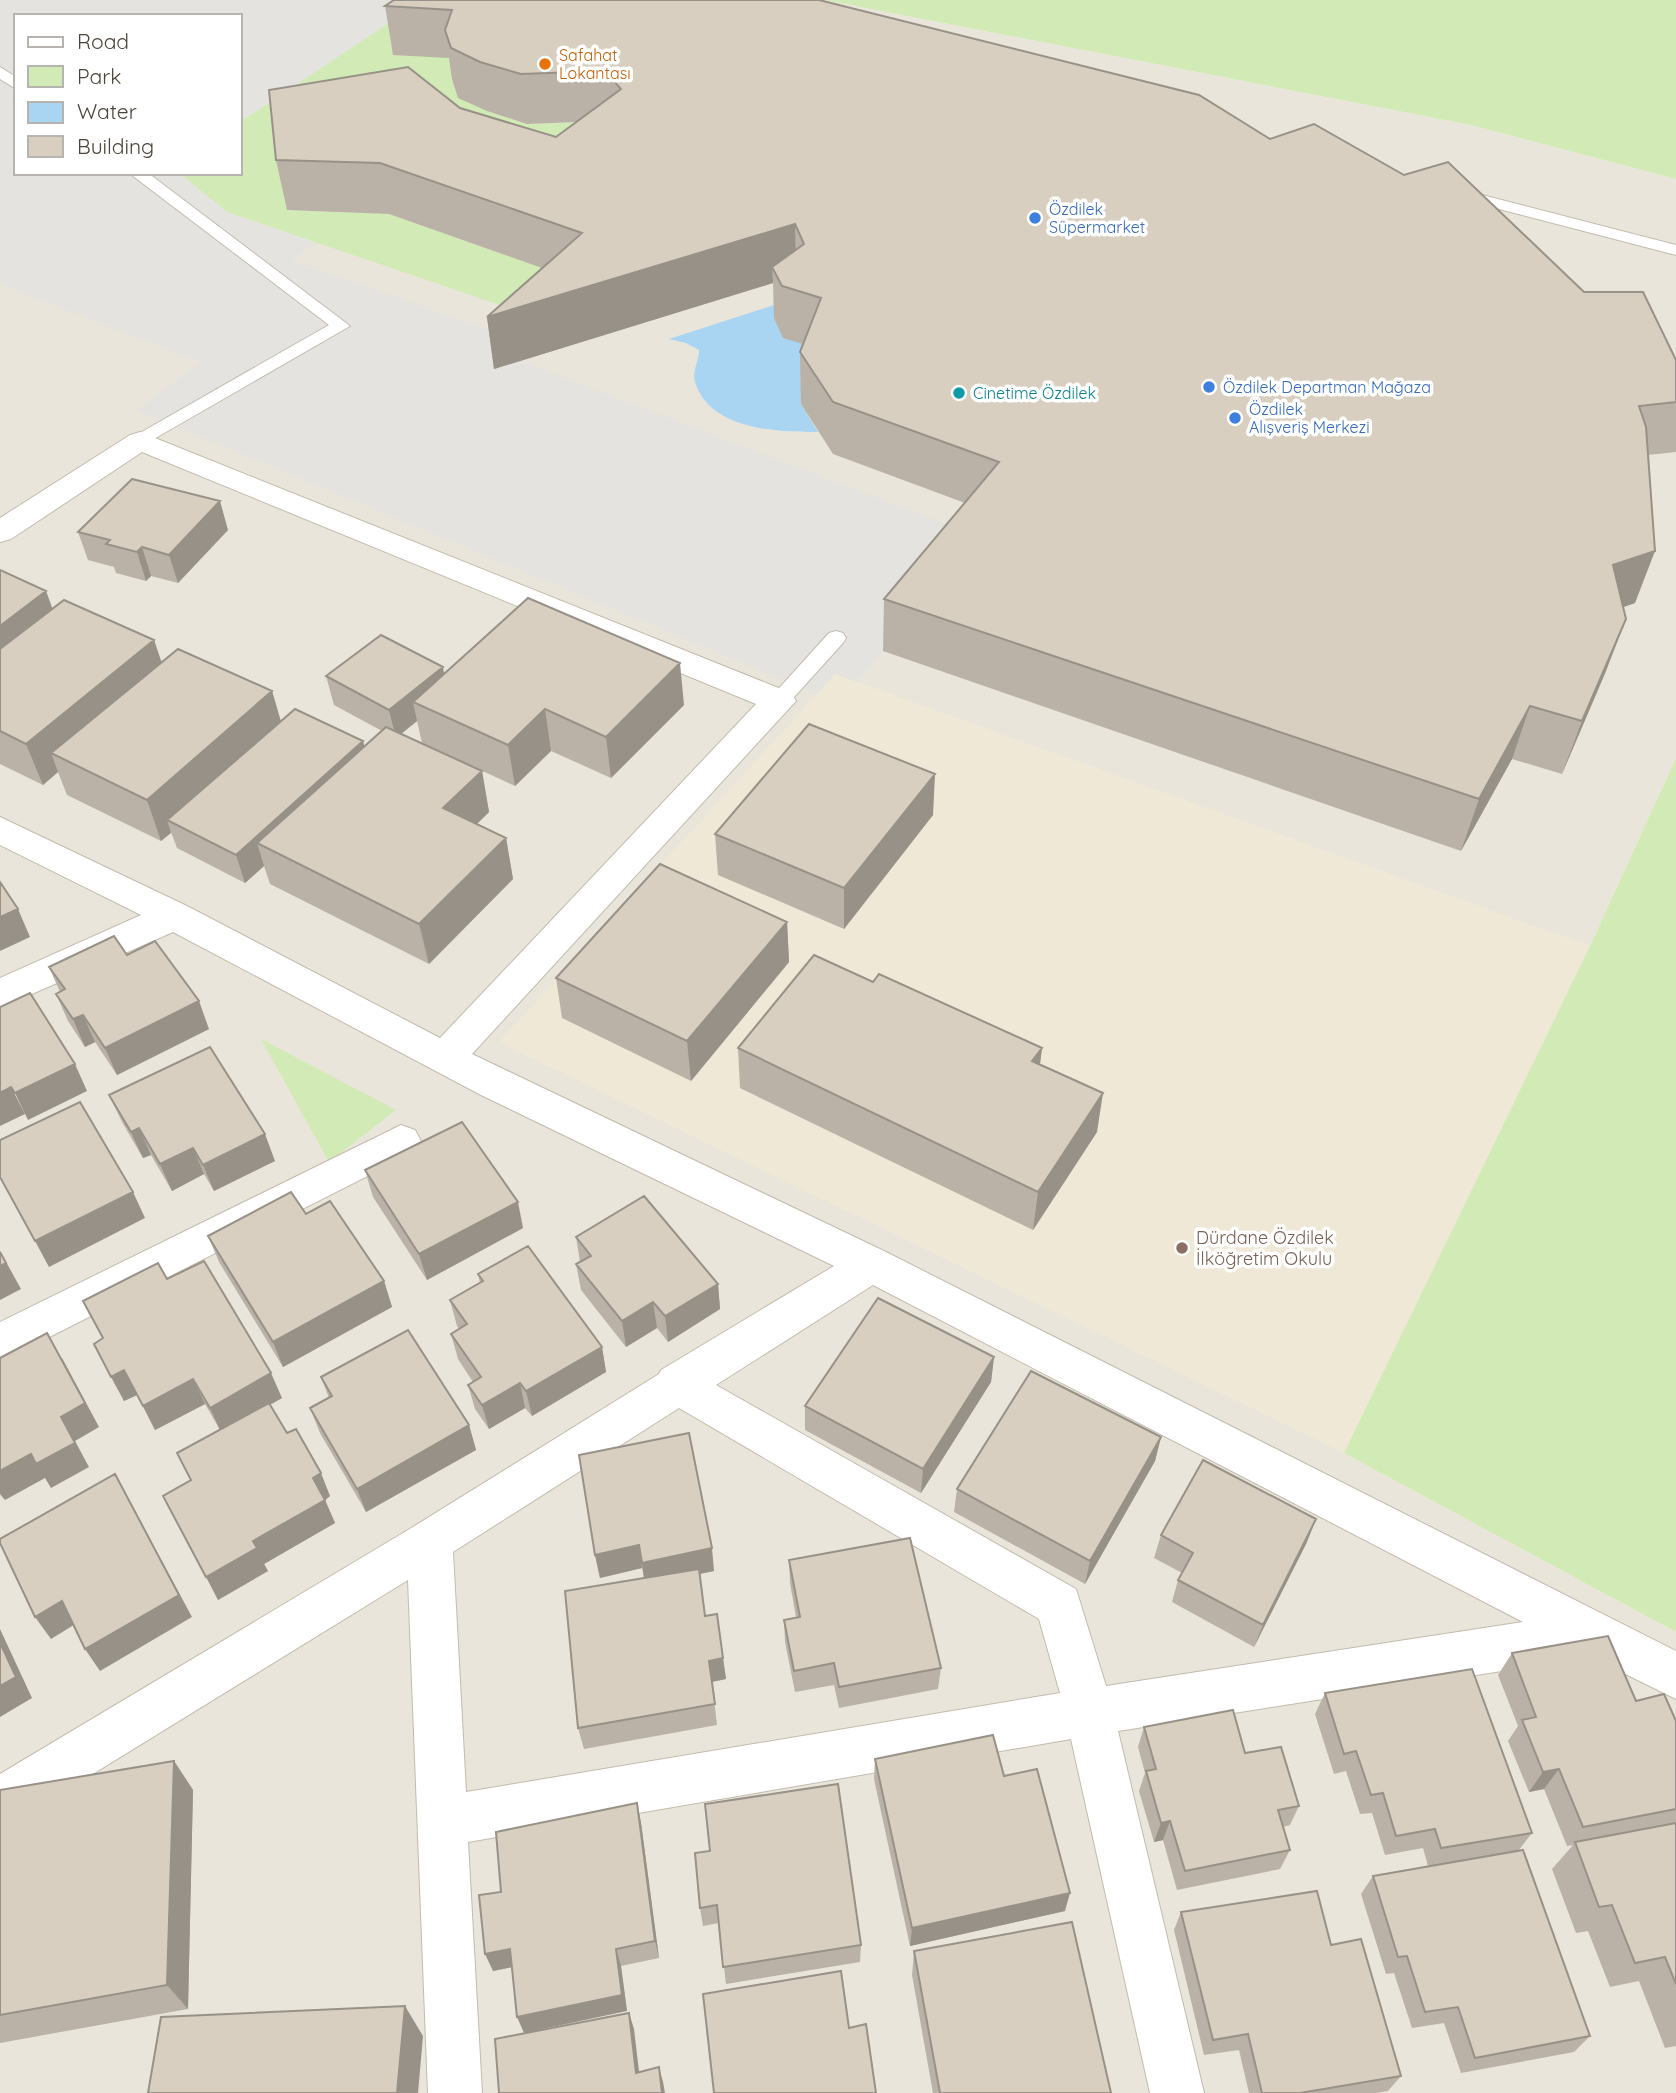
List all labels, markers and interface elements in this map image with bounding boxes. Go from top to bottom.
legend [14,14,242,175]
text: Road [77,28,129,54]
place label: Safahat Lokantası [559,45,631,83]
marker: Safahat Lokantası [537,56,553,72]
text: Park [77,63,121,89]
text: Water [77,98,137,124]
text: Building [77,133,154,159]
place label: Özdilek Süpermarket [1049,199,1145,237]
marker: Özdilek Süpermarket [1027,210,1043,226]
place label: Özdilek Departman Mağaza [1223,377,1431,397]
marker: Özdilek Departman Mağaza [1201,379,1217,395]
place label: Cinetime Özdilek [973,383,1096,403]
marker: Cinetime Özdilek [951,385,967,401]
place label: Özdilek Alışveriş Merkezi [1249,399,1370,437]
marker: Özdilek Alışveriş Merkezi [1227,410,1243,426]
place label: Dürdane Özdilek İlköğretim Okulu [1196,1226,1334,1270]
marker: Dürdane Özdilek İlköğretim Okulu [1174,1240,1190,1256]

